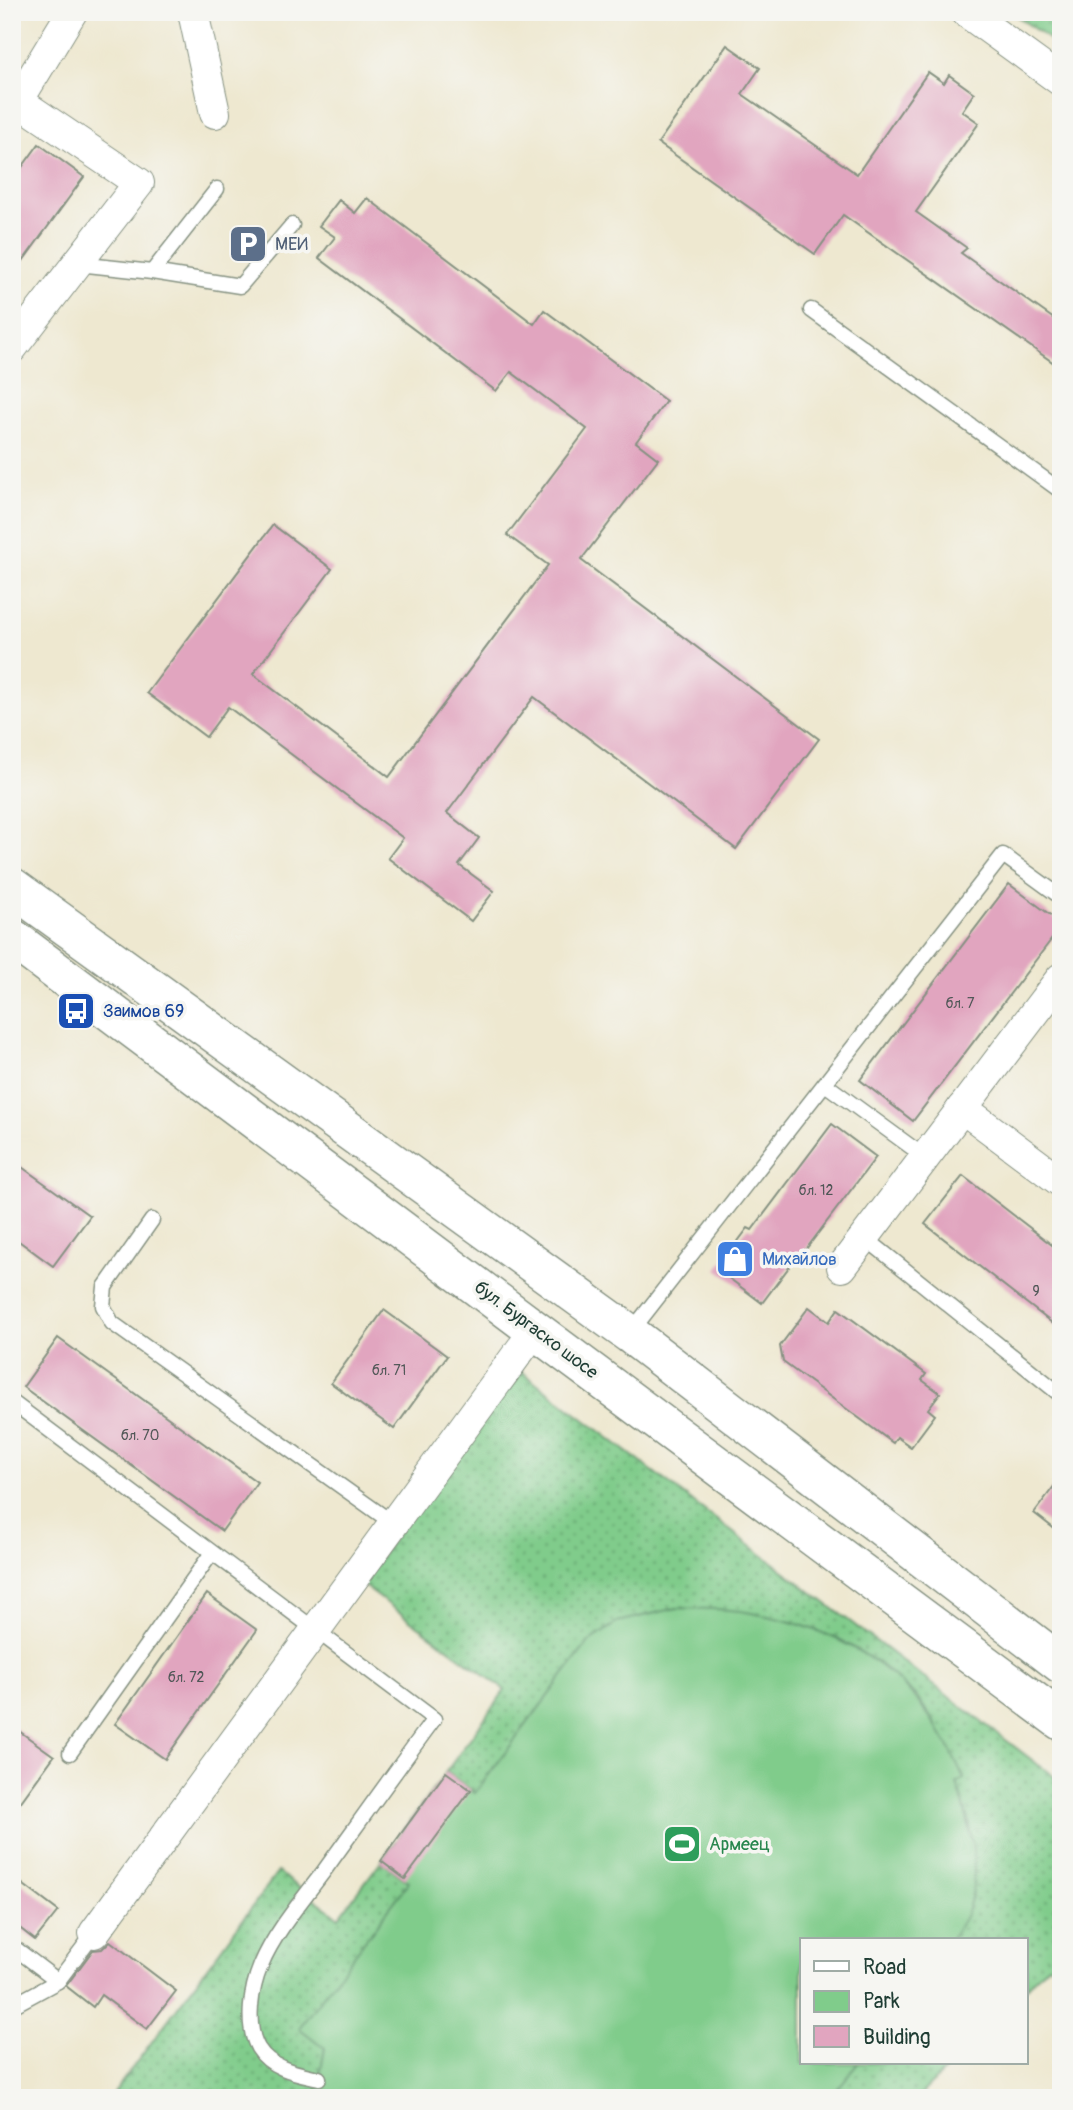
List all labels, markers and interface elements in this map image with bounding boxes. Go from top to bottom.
parking icon: МЕИ [227,223,269,265]
place label: МЕИ [275,233,308,256]
bus stop icon: Заимов 69 [55,990,97,1032]
house number: бл. 7 [946,995,975,1012]
place label: Заимов 69 [103,1000,184,1023]
house number: бл. 12 [799,1182,834,1199]
shop icon: Михайлов [714,1238,756,1280]
place label: Михайлов [762,1248,837,1271]
street label: бул. Бургаско шосе [469,1276,603,1384]
house number: 9 [1032,1283,1040,1300]
house number: бл. 71 [372,1362,406,1379]
house number: бл. 70 [121,1427,159,1444]
house number: бл. 72 [168,1669,205,1686]
sports icon: Армеец [661,1823,703,1865]
place label: Армеец [709,1833,770,1856]
legend [800,1938,1028,2064]
text: Road [863,1954,907,1981]
text: Park [863,1988,900,2015]
text: Building [863,2024,930,2051]

